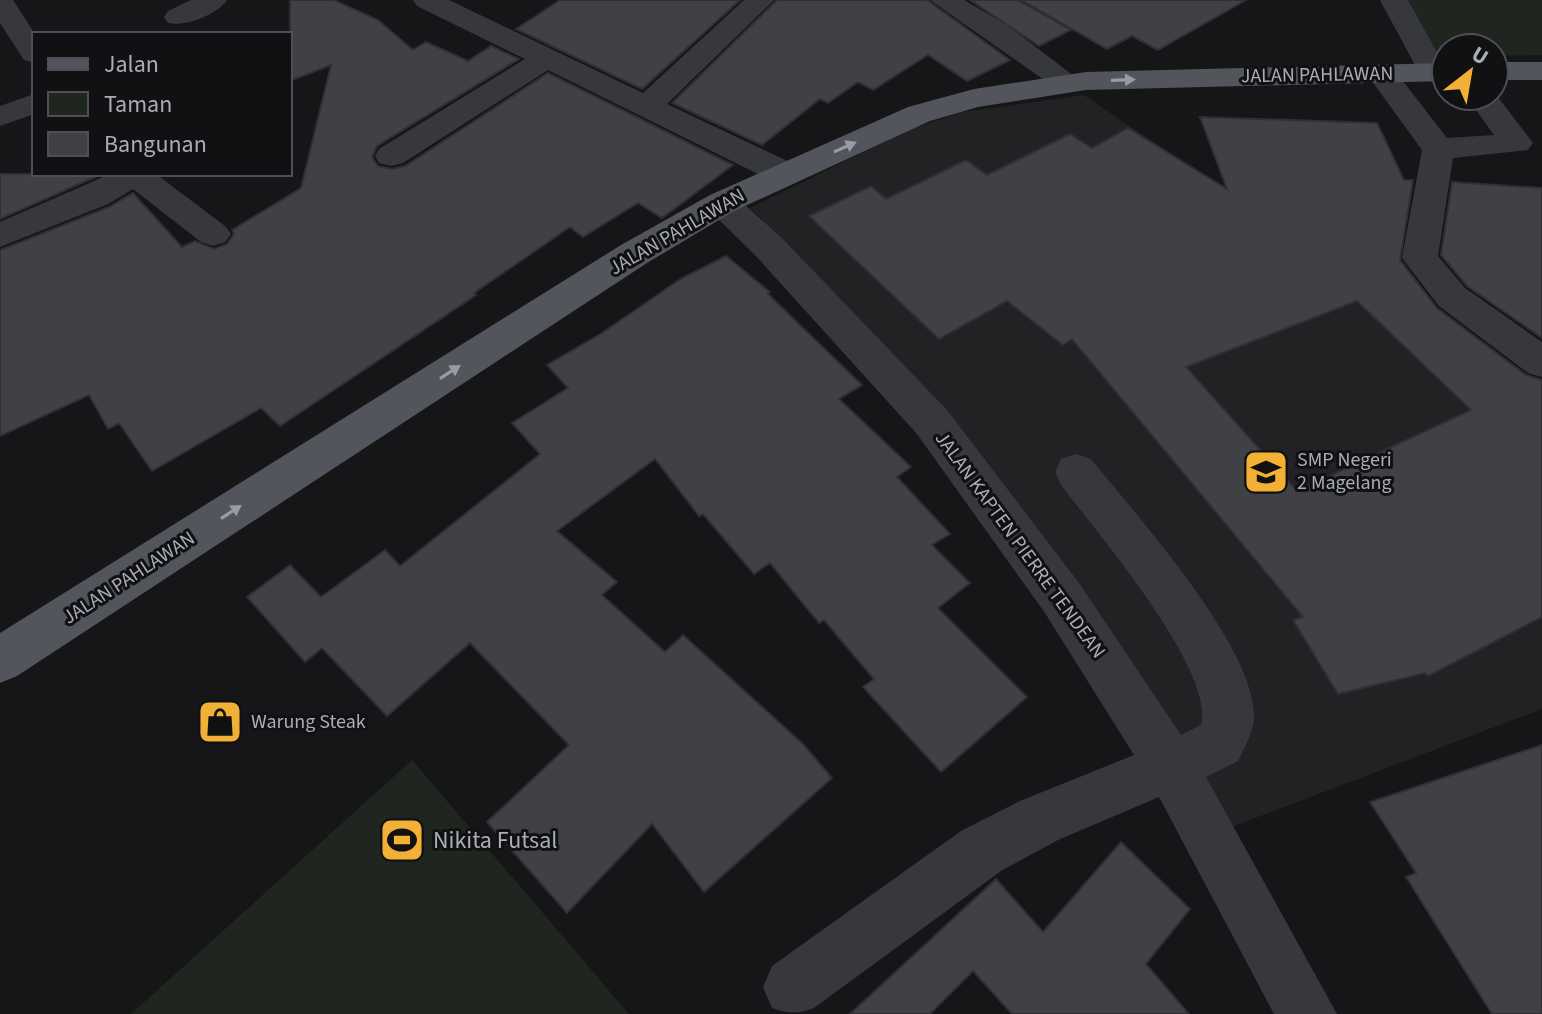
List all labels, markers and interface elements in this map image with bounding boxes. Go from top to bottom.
legend [32,32,292,176]
north arrow [1430,32,1510,112]
text: U [1465,38,1494,73]
text: Jalan [104,47,159,82]
street label: JALAN PAHLAWAN [1241,60,1393,90]
one-way arrow [1111,73,1136,86]
text: Taman [104,87,172,122]
text: Bangunan [104,127,207,162]
one-way arrow [834,140,857,154]
street label: JALAN PAHLAWAN [604,182,750,282]
one-way arrow [439,366,461,380]
street label: JALAN KAPTEN PIERRE TENDEAN [928,426,1112,664]
place label: SMP Negeri 2 Magelang [1297,446,1392,497]
school or university icon: SMP Negeri 2 Magelang [1242,448,1290,496]
one-way arrow [220,506,242,520]
street label: JALAN PAHLAWAN [57,525,201,631]
shop icon: Warung Steak [196,698,244,746]
place label: Warung Steak [251,708,366,736]
sports icon: Nikita Futsal [378,816,426,864]
place label: Nikita Futsal [433,823,557,858]

